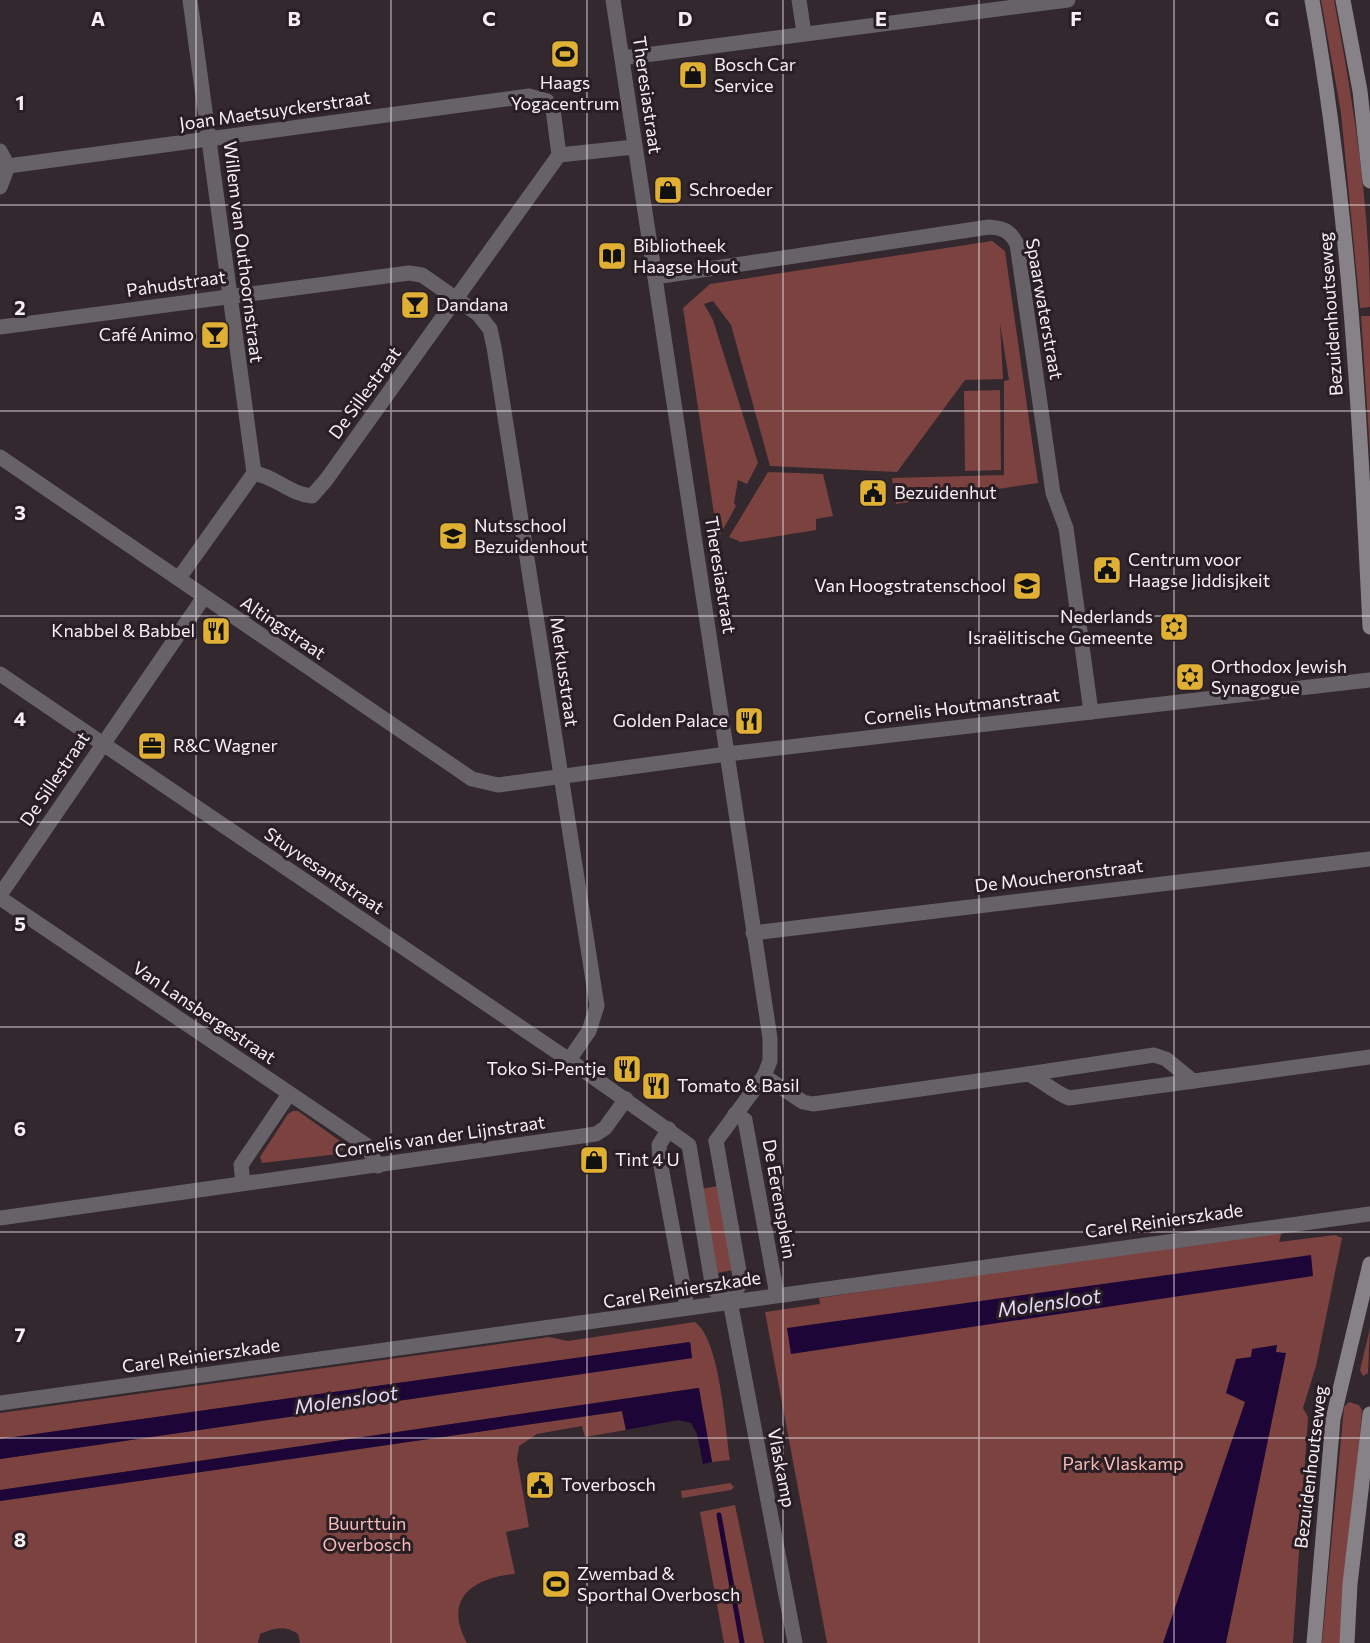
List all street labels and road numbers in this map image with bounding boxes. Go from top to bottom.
street label: Theresiastraat [629,35,667,155]
street label: Joan Maetsuyckerstraat [178,86,372,134]
street label: Willem van Outhoornstraat [219,140,269,364]
street label: Bezuidenhoutseweg [1313,231,1347,397]
street label: Spaarwaterstraat [1022,236,1068,381]
street label: Pahudstraat [125,265,227,301]
street label: De Sillestraat [323,342,405,443]
street label: Theresiastraat [701,515,741,635]
street label: Altingstraat [237,591,330,664]
street label: Merkusstraat [546,616,584,728]
street label: Cornelis Houtmanstraat [863,683,1061,729]
street label: De Sillestraat [15,727,94,830]
street label: Stuyvesantstraat [261,822,389,918]
street label: De Moucheronstraat [973,854,1144,896]
street label: Van Lansbergestraat [129,956,280,1068]
street label: Cornelis van der Lijnstraat [333,1110,546,1162]
street label: De Eerensplein [759,1137,801,1260]
street label: Carel Reinierszkade [1083,1198,1244,1242]
street label: Carel Reinierszkade [601,1266,762,1312]
street label: Carel Reinierszkade [120,1333,281,1377]
street label: Bezuidenhoutseweg [1289,1384,1331,1550]
street label: Vlaskamp [764,1426,800,1509]

